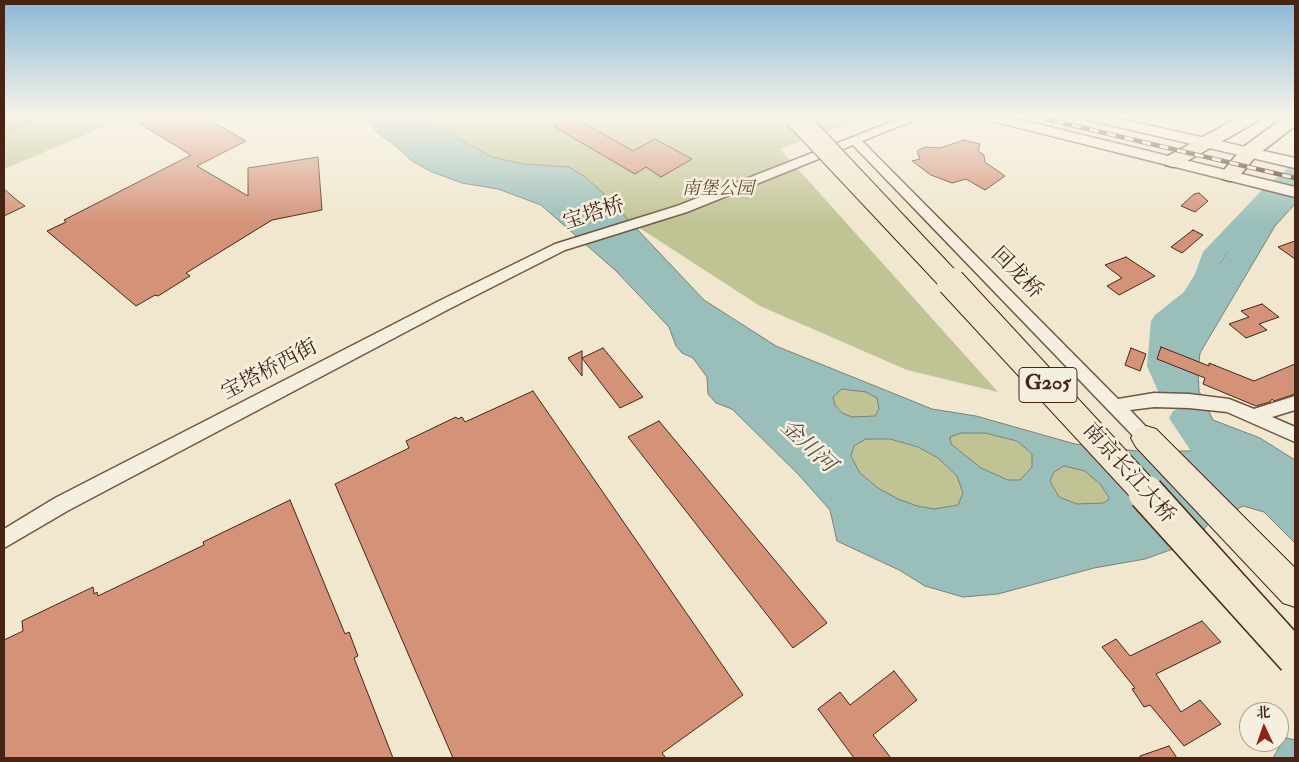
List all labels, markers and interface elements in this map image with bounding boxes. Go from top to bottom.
park label: 南堡公园 [682,179,754,201]
street label: 宝塔桥 [560,193,628,237]
street label: 回龙桥 [985,243,1047,305]
street label: 宝塔桥西街 [218,335,322,407]
road number: G205 [1019,368,1077,402]
water label: 金川河 [774,415,840,479]
street label: 南京长江大桥 [1076,419,1180,529]
north arrow [1239,702,1289,752]
text: 北 [1256,704,1271,721]

